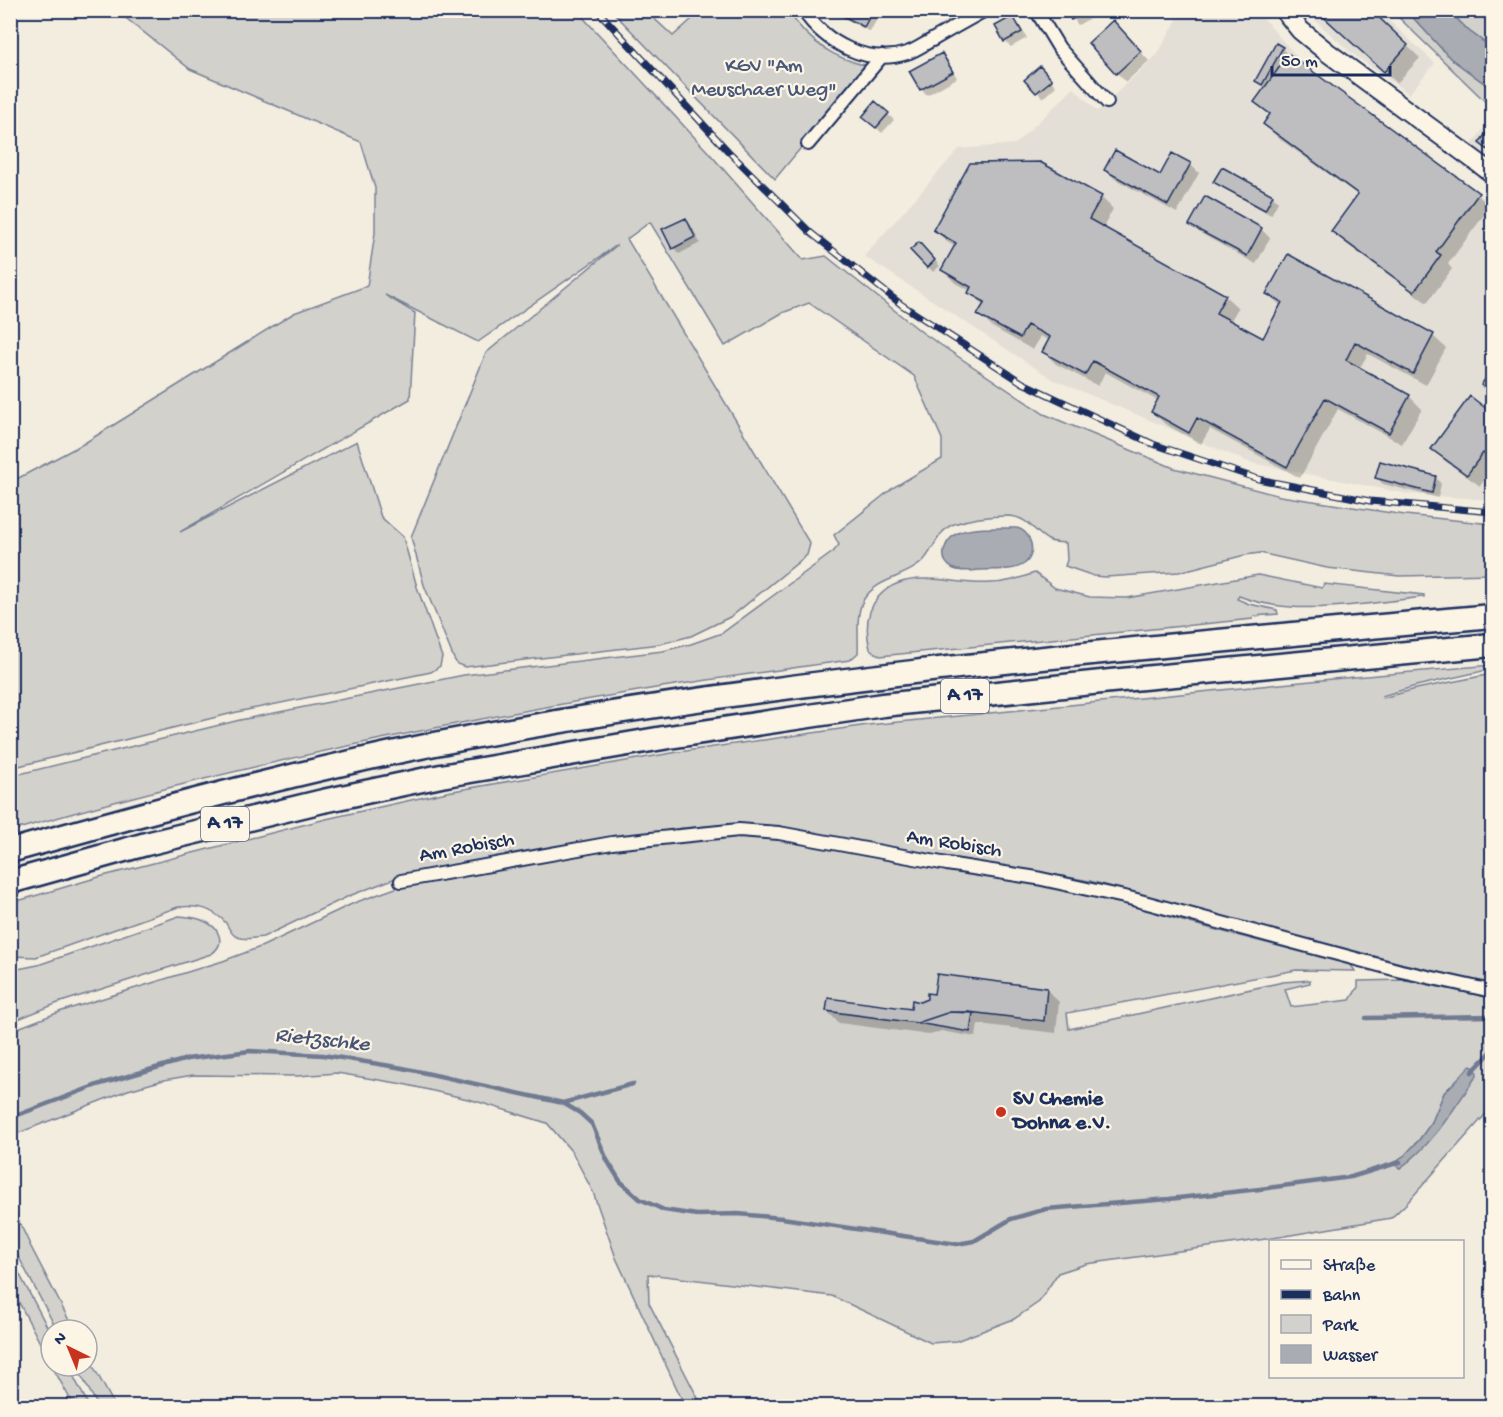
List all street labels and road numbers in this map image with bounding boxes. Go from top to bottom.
road number: A 17 [941,679,989,713]
road number: A 17 [201,807,249,841]
street label: Am Robisch [905,825,1003,865]
street label: Am Robisch [418,828,516,870]

